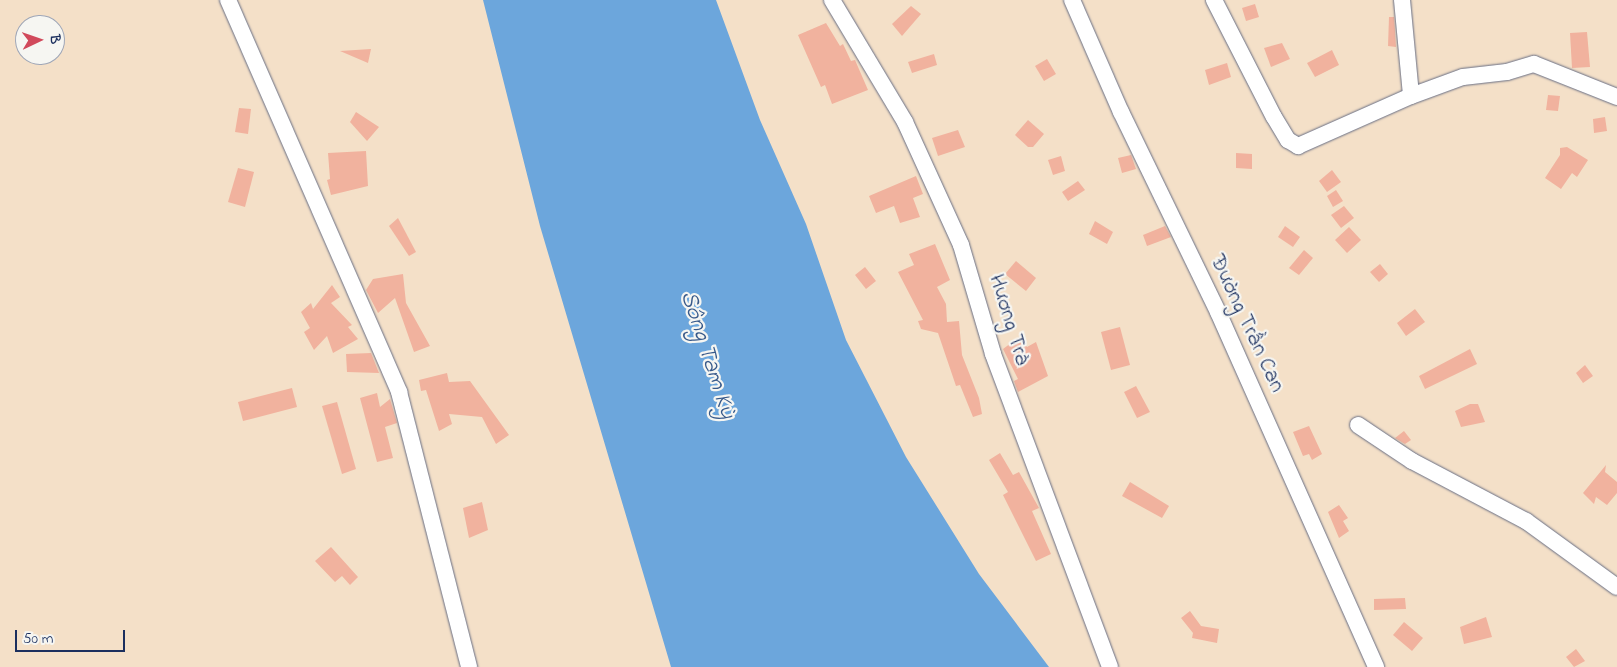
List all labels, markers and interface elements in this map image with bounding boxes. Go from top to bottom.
north arrow [15,15,65,65]
text: B [44,34,65,45]
street label: Đường Trần Can [1203,251,1289,397]
street label: Hương Trà [982,271,1034,369]
water label: Sông Tam Kỳ [673,287,741,423]
scale bar [18,620,128,652]
text: 50 m [23,628,53,650]

